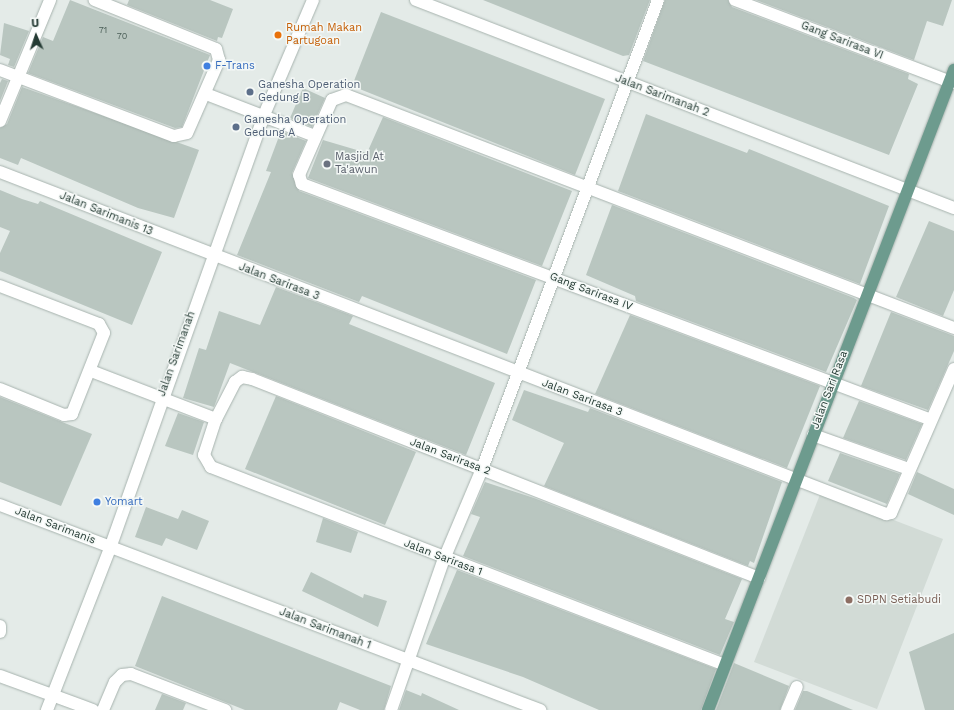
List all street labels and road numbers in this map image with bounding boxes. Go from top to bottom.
street label: Gang Sarirasa VI [799,19,885,63]
street label: Jalan Sarimanah 2 [613,72,711,120]
street label: Jalan Sarimanis 13 [57,189,155,239]
street label: Jalan Sarirasa 3 [237,260,321,304]
street label: Gang Sarirasa IV [548,270,634,314]
street label: Jalan Sarimanah [155,310,199,398]
street label: Jalan Sari Rasa [809,349,851,431]
street label: Jalan Sarirasa 3 [540,376,624,420]
street label: Jalan Sarirasa 2 [408,435,492,479]
street label: Jalan Sarimanis [13,505,97,547]
street label: Jalan Sarirasa 1 [402,537,484,579]
street label: Jalan Sarimanah 1 [277,605,373,653]

